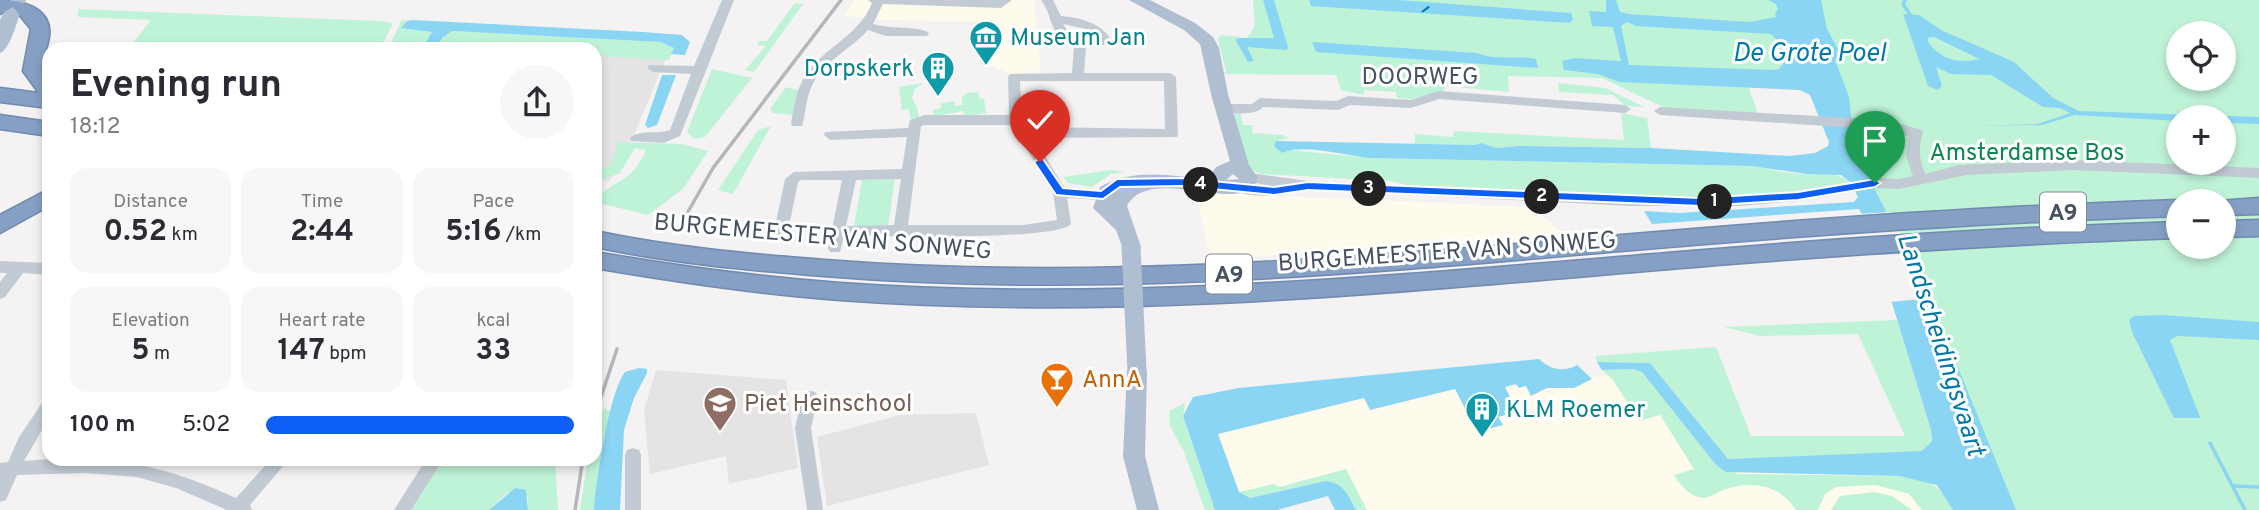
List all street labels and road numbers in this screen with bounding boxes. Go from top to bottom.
street label: DOORWEG [1361,63,1479,93]
road number: A9 [2040,192,2086,232]
street label: BURGEMEESTER VAN SONWEG [653,208,993,268]
street label: BURGEMEESTER VAN SONWEG [1277,226,1617,280]
road number: A9 [1206,255,1252,294]

